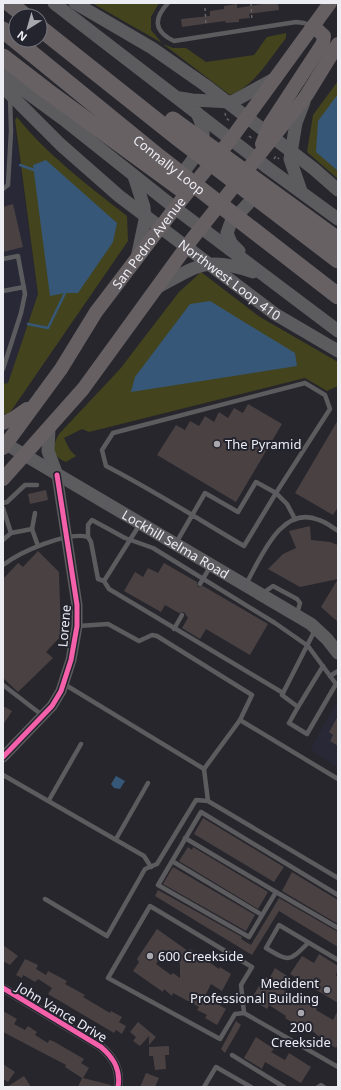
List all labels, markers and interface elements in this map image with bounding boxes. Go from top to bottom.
north arrow [8,8,48,48]
text: N [14,28,30,45]
street label: Connally Loop [130,131,209,199]
street label: San Pedro Avenue [108,193,190,292]
street label: Northwest Loop 410 [175,235,284,324]
place label: The Pyramid [225,435,301,453]
marker: The Pyramid [212,439,222,449]
street label: Lockhill Selma Road [119,506,232,583]
street label: Lorene [53,604,75,648]
place label: 600 Creekside [158,947,244,965]
marker: 600 Creekside [145,951,155,961]
place label: Medident Professional Building [190,974,319,1007]
street label: John Vance Drive [12,977,111,1046]
marker: Medident Professional Building [322,985,332,995]
marker: 200 Creekside [296,1008,306,1018]
place label: 200 Creekside [271,1018,331,1051]

